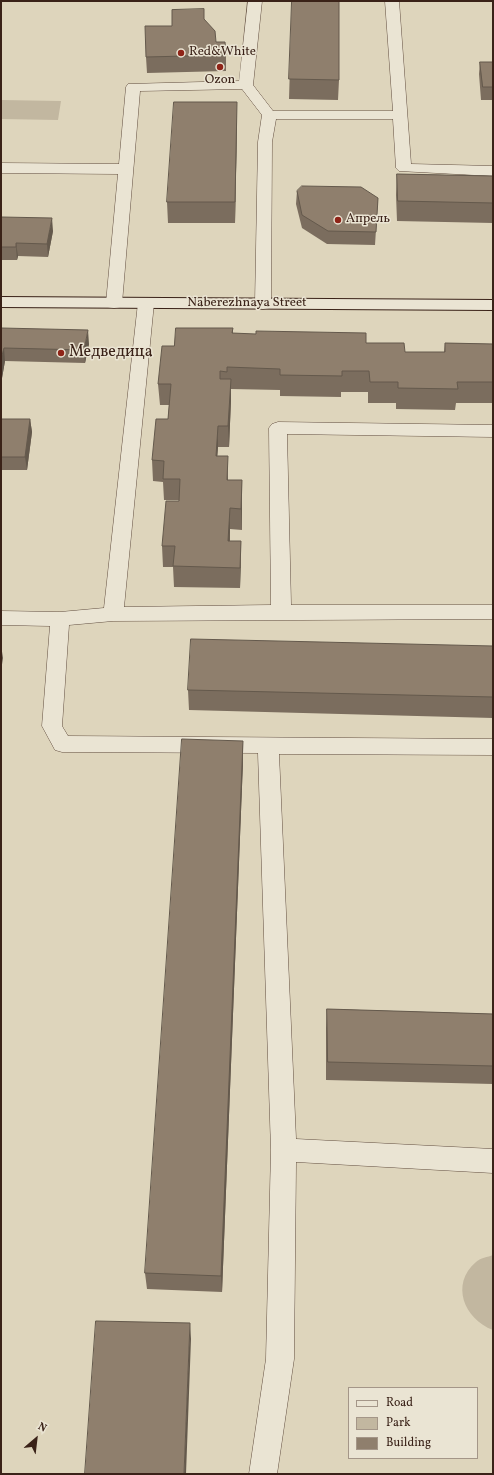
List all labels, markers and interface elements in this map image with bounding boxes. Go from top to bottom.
place label: Red&White [189,45,256,61]
marker: Red&White [176,48,186,58]
marker: Ozon [215,62,225,72]
place label: Ozon [205,73,235,89]
place label: Апрель [346,212,390,228]
marker: Апрель [333,215,343,225]
street label: Naberezhnaya Street [187,296,307,312]
place label: Медведица [69,343,153,363]
marker: Медведица [56,348,66,358]
legend [348,1387,478,1459]
text: Road [386,1395,413,1411]
text: Park [386,1415,411,1431]
north arrow [16,1419,56,1459]
text: N [35,1419,49,1436]
text: Building [386,1435,431,1451]

